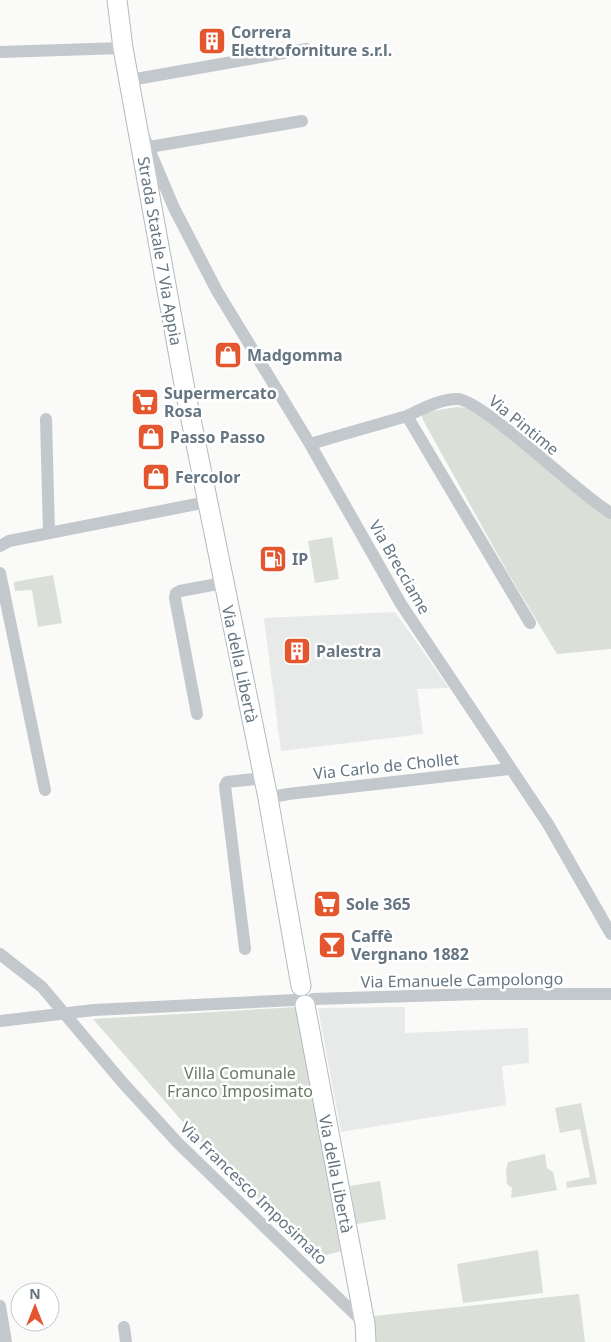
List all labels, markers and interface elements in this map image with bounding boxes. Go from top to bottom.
place label: Correra Elettroforniture s.r.l. [231,21,392,61]
building icon: Correra Elettroforniture s.r.l. [197,26,227,56]
street label: Strada Statale 7 Via Appia [133,155,187,347]
shop icon: Madgomma [213,340,243,370]
place label: Madgomma [247,344,343,366]
place label: Supermercato Rosa [164,382,277,422]
supermarket icon: Supermercato Rosa [130,387,160,417]
street label: Via Pintime [484,390,564,460]
shop icon: Passo Passo [136,422,166,452]
place label: Passo Passo [170,426,265,448]
shop icon: Fercolor [141,462,171,492]
place label: Fercolor [175,466,240,488]
street label: Via Brecciame [364,516,436,618]
fuel station icon: IP [258,544,288,574]
place label: IP [292,548,308,570]
street label: Via della Libertà [217,603,263,725]
building icon: Palestra [282,636,312,666]
place label: Palestra [316,640,381,662]
street label: Via Carlo de Chollet [312,747,460,785]
supermarket icon: Sole 365 [312,889,342,919]
place label: Sole 365 [346,893,411,915]
place label: Caffè Vergnano 1882 [351,925,469,965]
bar icon: Caffè Vergnano 1882 [317,930,347,960]
street label: Via Emanuele Campolongo [361,967,563,993]
park label: Villa Comunale Franco Imposimato [167,1062,313,1102]
street label: Via della Libertà [314,1113,358,1235]
street label: Via Francesco Imposimato [175,1117,333,1269]
north arrow [10,1282,60,1332]
text: N [29,1284,41,1303]

